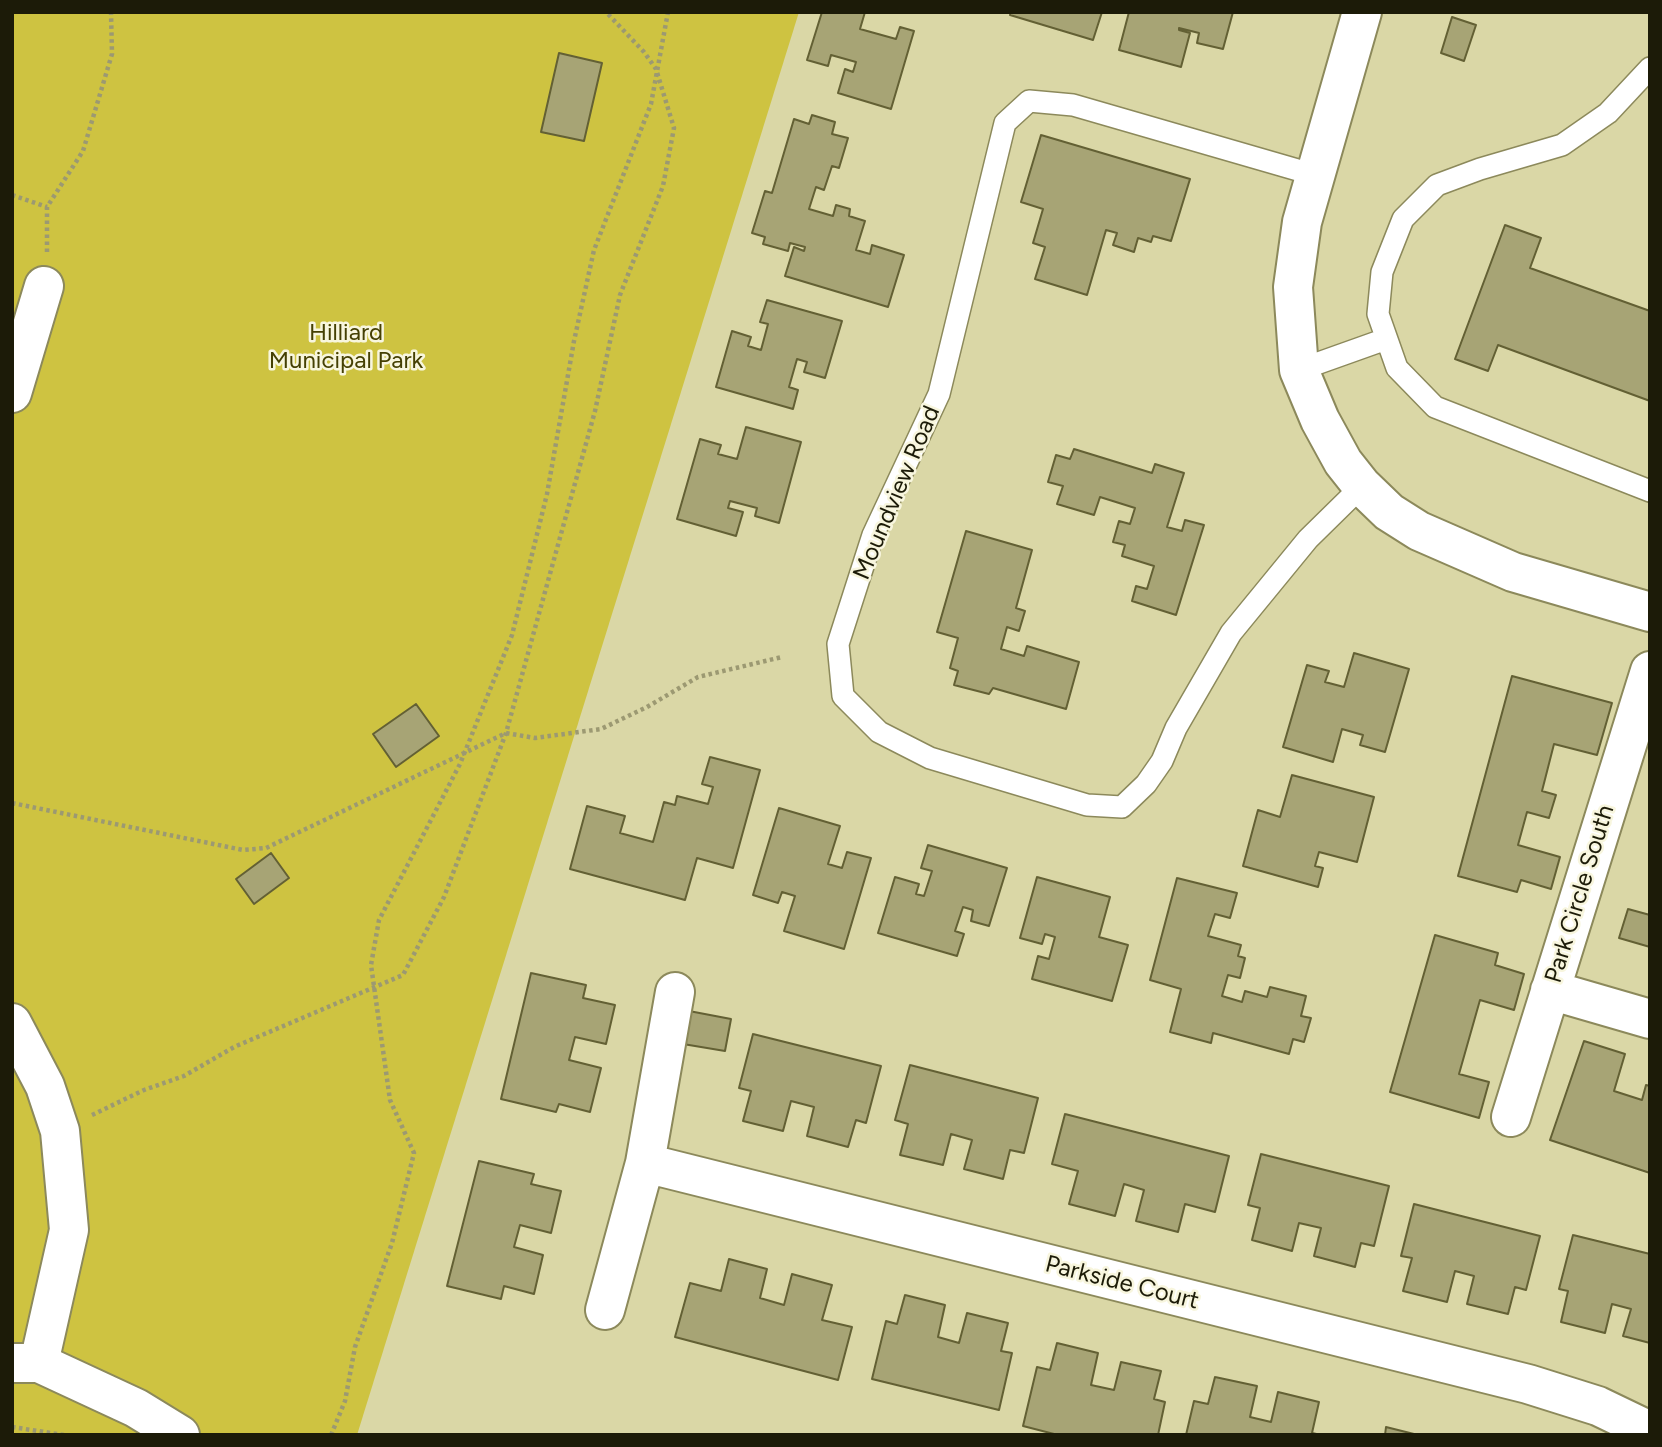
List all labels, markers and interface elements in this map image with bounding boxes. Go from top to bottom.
park label: Hilliard Municipal Park [269,319,423,375]
street label: Moundview Road [847,402,947,584]
street label: Park Circle South [1539,802,1621,986]
street label: Parkside Court [1042,1250,1202,1316]

